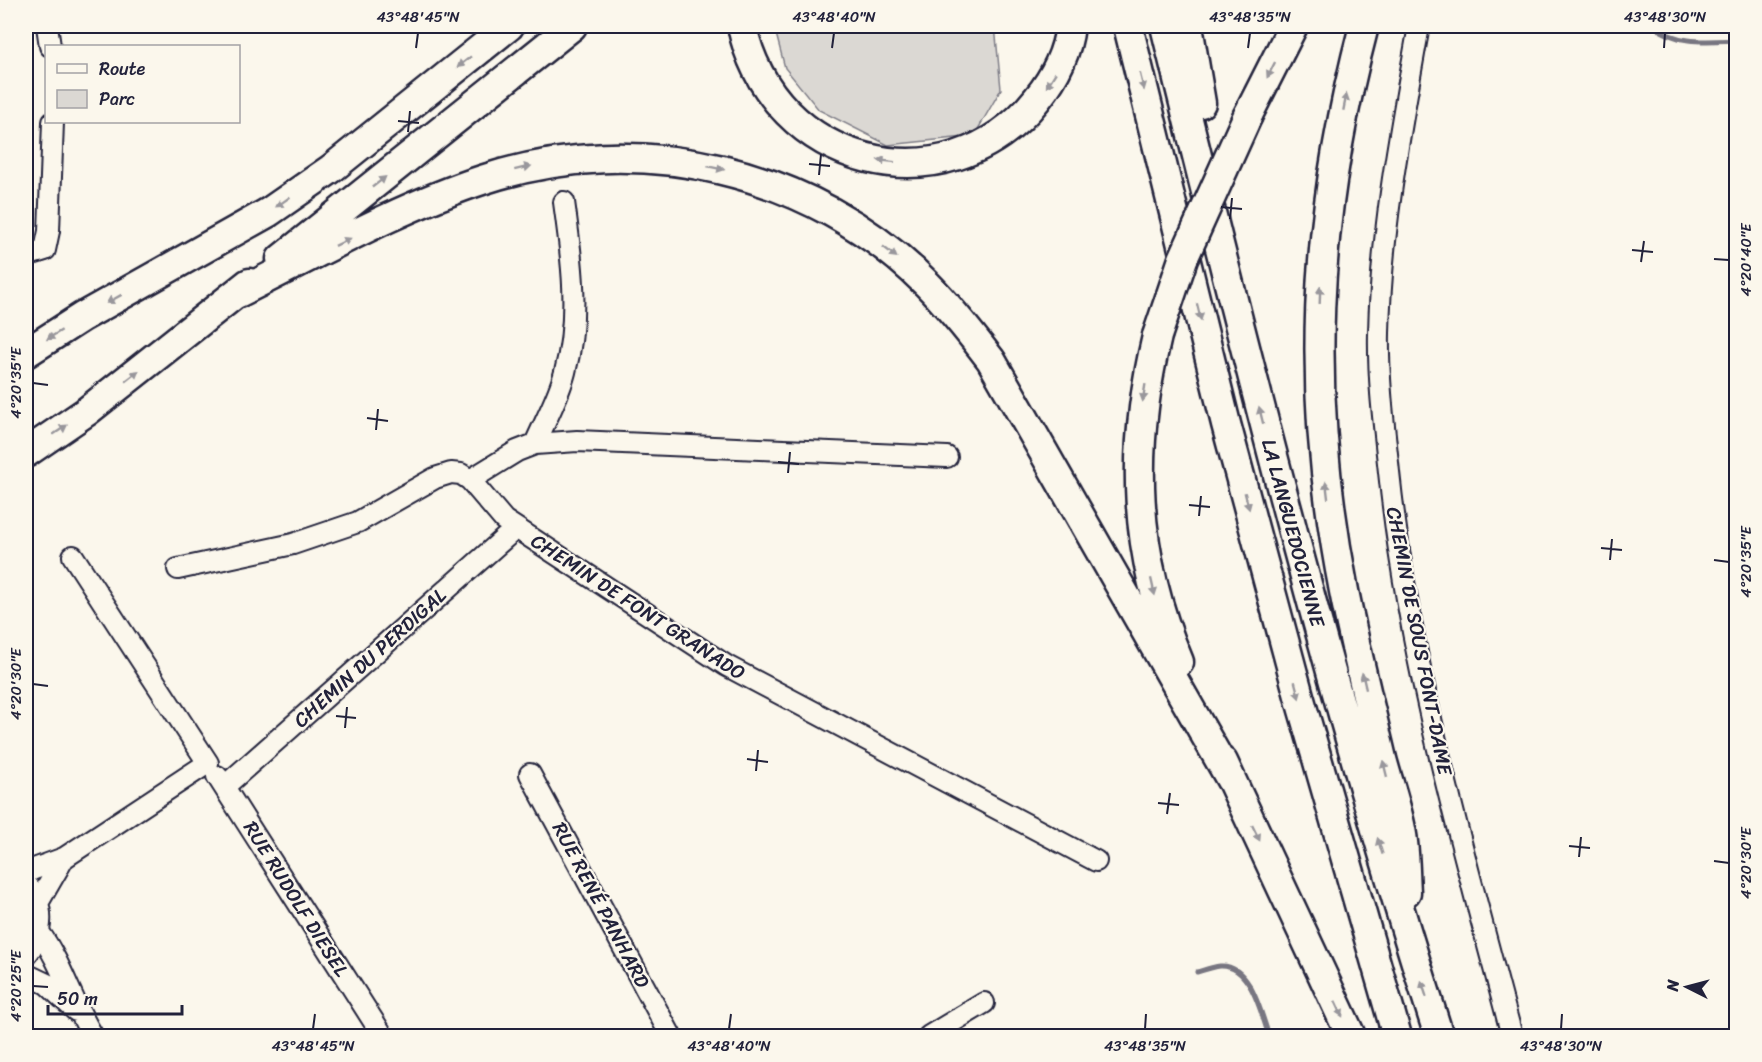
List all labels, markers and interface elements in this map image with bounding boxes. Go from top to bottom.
text: 43°48'45"N [376,4,460,30]
text: 43°48'40"N [792,4,876,30]
text: 43°48'35"N [1209,4,1292,30]
text: 43°48'30"N [1624,4,1707,30]
legend [45,45,240,123]
text: Route [99,53,146,85]
one-way arrow [456,56,471,68]
one-way arrow [1266,62,1275,79]
one-way arrow [1045,72,1056,88]
one-way arrow [1138,73,1147,91]
text: Parc [99,83,135,115]
one-way arrow [1341,93,1350,112]
one-way arrow [876,156,895,166]
one-way arrow [514,163,532,173]
one-way arrow [707,164,726,173]
one-way arrow [372,176,387,188]
one-way arrow [275,196,291,207]
text: 4°20'40"E [1733,222,1759,296]
one-way arrow [335,237,352,247]
one-way arrow [882,246,898,258]
one-way arrow [1315,286,1324,305]
one-way arrow [105,294,122,304]
one-way arrow [1194,303,1204,322]
one-way arrow [46,329,62,340]
text: 4°20'35"E [3,346,29,419]
one-way arrow [125,370,140,382]
one-way arrow [1140,384,1149,403]
one-way arrow [1256,406,1266,424]
one-way arrow [52,425,68,436]
street label: LA LANGUEDOCIENNE [1251,435,1335,633]
one-way arrow [1323,480,1332,499]
one-way arrow [1243,493,1252,511]
street label: CHEMIN DE SOUS FONT-DAME [1376,504,1463,780]
street label: CHEMIN DE FONT GRANADO [523,524,753,690]
text: 4°20'35"E [1733,525,1759,598]
one-way arrow [1148,577,1158,596]
street label: CHEMIN DU PERDIGAL [285,579,455,737]
text: 4°20'30"E [3,646,29,720]
one-way arrow [1359,672,1369,690]
one-way arrow [1293,681,1303,699]
one-way arrow [1380,760,1389,778]
street label: RUE RUDOLF DIESEL [234,814,359,985]
street label: RUE RENÉ PANHARD [542,816,660,995]
one-way arrow [1252,824,1261,841]
text: 4°20'30"E [1733,825,1759,899]
one-way arrow [1375,837,1384,855]
text: 4°20'25"E [3,948,29,1022]
north arrow [1657,957,1717,1017]
scale bar [48,978,182,1016]
text: N [1657,978,1688,994]
one-way arrow [1418,980,1428,998]
text: 50 m [57,983,98,1015]
one-way arrow [1335,1001,1344,1018]
text: 43°48'45"N [271,1033,355,1059]
text: 43°48'40"N [687,1033,771,1059]
text: 43°48'35"N [1104,1033,1187,1059]
text: 43°48'30"N [1520,1033,1603,1059]

